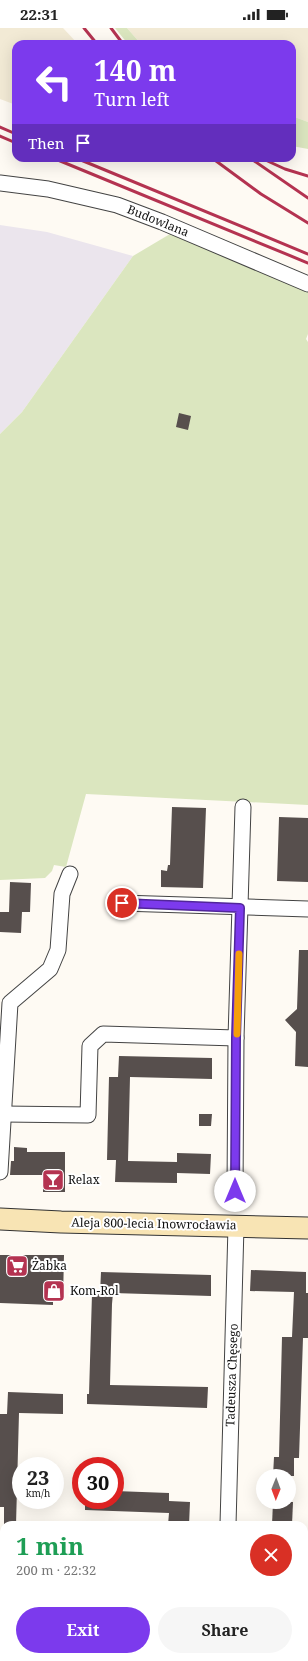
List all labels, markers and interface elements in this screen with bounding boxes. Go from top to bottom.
text: 22:31 [20,4,58,24]
text: 140 m [94,51,176,89]
icon: left [28,56,80,108]
text: Turn left [94,87,169,111]
icon: arrive [72,132,94,154]
text: Then [28,133,64,153]
street label: Budowlana [125,200,192,241]
pin [105,886,139,920]
icon: arrive [111,892,133,914]
bar icon: Relax [40,1167,66,1193]
position arrow [214,1170,256,1212]
place label: Relax [68,1171,100,1188]
street label: Aleja 800-lecia Inowrocławia [71,1214,237,1233]
supermarket icon: Żabka [4,1253,30,1279]
place label: Żabka [32,1257,67,1274]
shop icon: Kom-Rol [41,1278,67,1304]
place label: Kom-Rol [70,1282,119,1299]
street label: Tadeusza Chęsego [221,1323,242,1427]
speed limit sign: 30 [72,1457,124,1509]
text: 23 [27,1464,49,1491]
north arrow [256,1469,296,1509]
map controls [256,1469,296,1509]
text: km/h [26,1486,50,1500]
text: 1 min [16,1529,84,1562]
button: close [250,1534,292,1576]
text: 200 m · 22:32 [16,1561,96,1579]
button: Exit [16,1607,150,1653]
button: Share [158,1607,292,1653]

